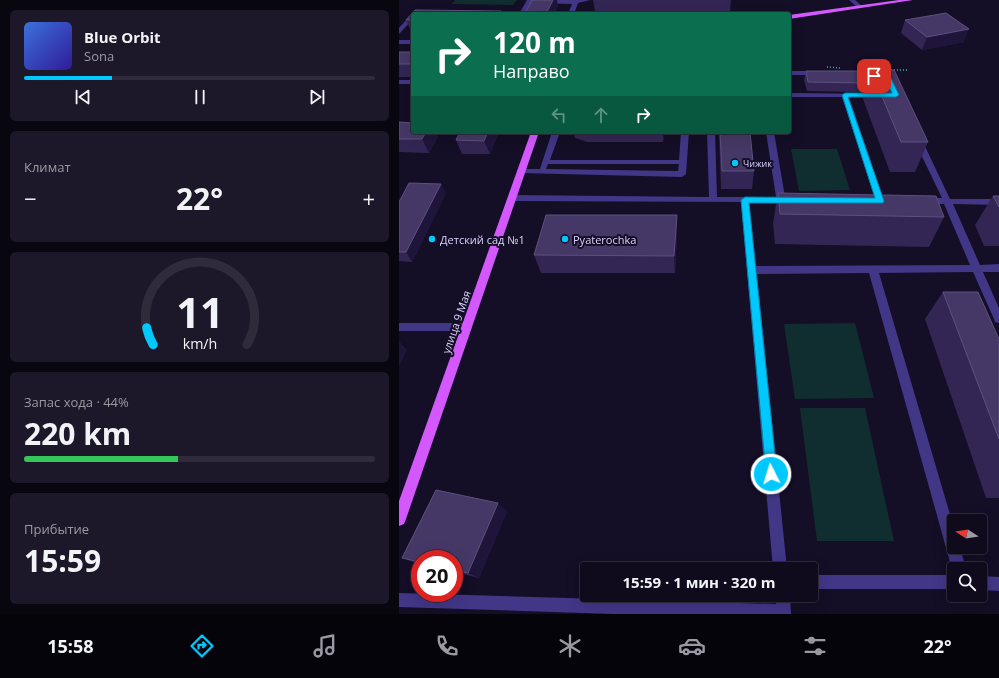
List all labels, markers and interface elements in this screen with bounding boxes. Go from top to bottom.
text: 120 m [493,23,576,61]
text: Blue Orbit [84,27,161,47]
icon: right [427,28,479,80]
text: Sona [84,47,114,65]
text: Направо [493,59,570,83]
pin [857,59,891,93]
icon: arrive [863,65,885,87]
icon: previous [72,86,94,108]
icon: pause [189,86,211,108]
icon: next [306,86,328,108]
icon: left [548,104,570,126]
icon: ahead [590,104,612,126]
icon: right [632,104,654,126]
place label: Чижик [743,157,772,170]
text: Климат [24,158,71,176]
marker: Чижик [730,158,740,168]
text: 22° [176,178,223,219]
text: − [24,183,37,213]
text: + [362,183,375,213]
place label: Детский сад №1 [440,232,525,247]
place label: Pyaterochka [573,232,636,247]
marker: Детский сад №1 [427,234,437,244]
marker: Pyaterochka [560,234,570,244]
text: 11 [176,284,223,340]
street label: улица 9 Мая [438,288,474,356]
text: km/h [182,334,217,353]
text: Запас хода · 44% [24,393,129,411]
text: 220 km [24,413,131,454]
position arrow [750,453,792,495]
north arrow [947,514,987,554]
map controls [947,514,987,602]
text: Прибытие [24,520,89,538]
text: 15:59 [24,540,101,581]
speed limit sign: 20 [411,550,463,602]
button: search [947,562,987,602]
text: 15:59 · 1 мин · 320 m [623,572,775,592]
icon: directions [188,632,216,660]
icon: music [311,632,339,660]
icon: phone [433,632,461,660]
icon: climate [556,632,584,660]
icon: car [678,632,706,660]
icon: filters [801,632,829,660]
text: 15:58 [47,634,94,658]
text: 22° [923,634,952,658]

